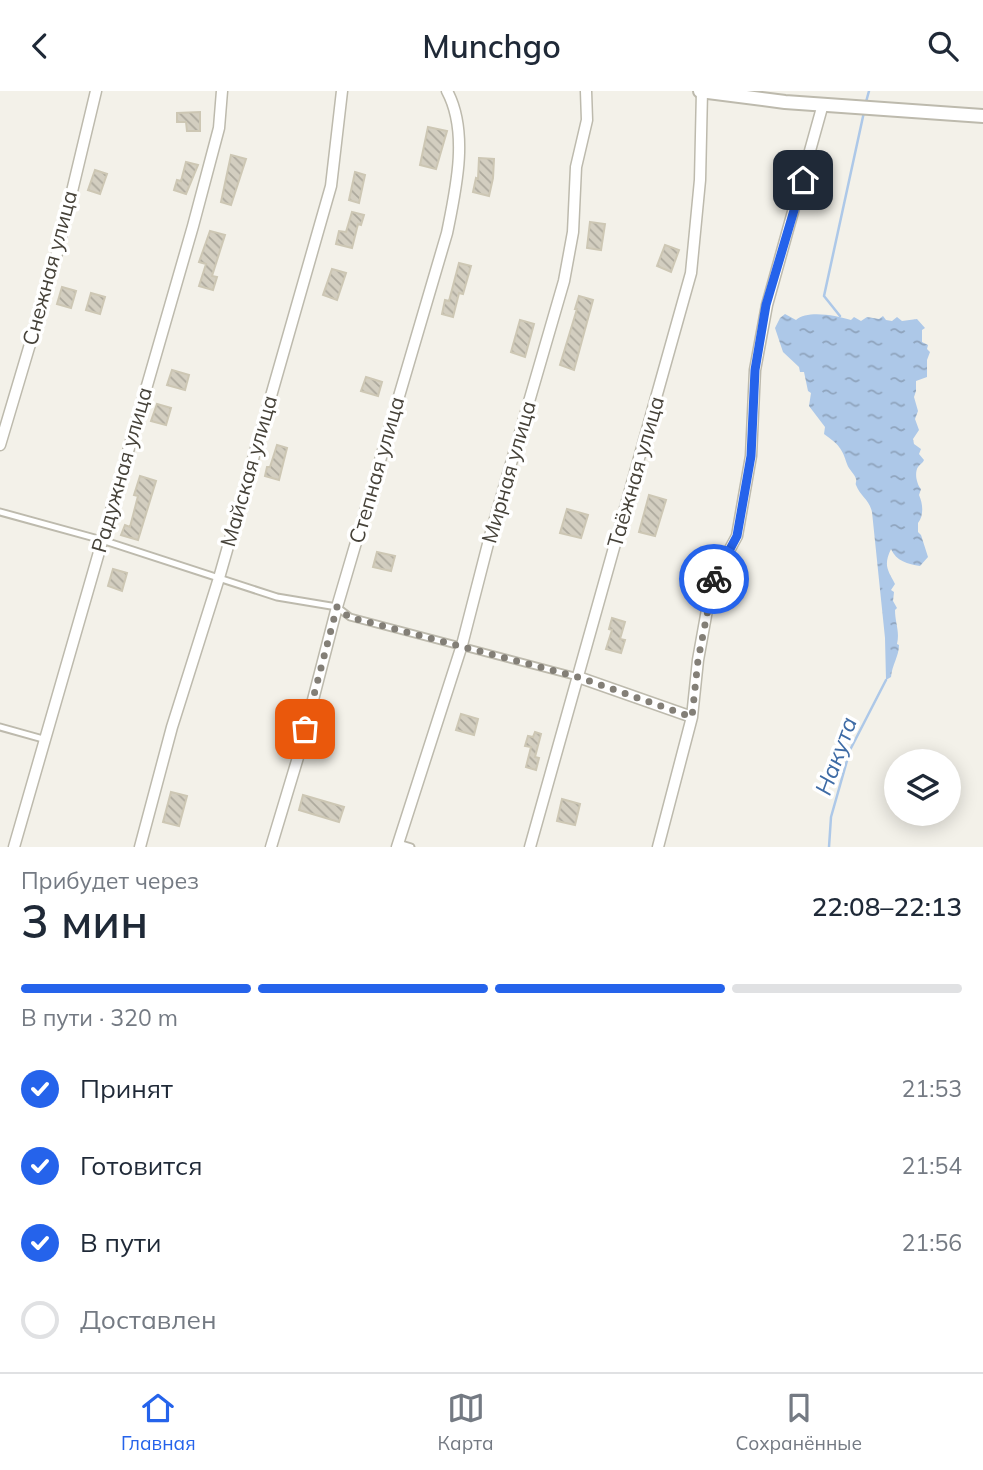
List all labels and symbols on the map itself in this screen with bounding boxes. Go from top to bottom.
pin [773,150,833,210]
street label: Снежная улица [16,188,82,348]
street label: Радужная улица [85,384,157,555]
street label: Майская улица [214,392,282,549]
street label: Степная улица [343,393,409,546]
street label: Таёжная улица [601,393,669,550]
street label: Мирная улица [475,398,541,546]
courier [679,544,749,614]
pin [275,699,335,759]
water label: Накута [808,713,863,799]

